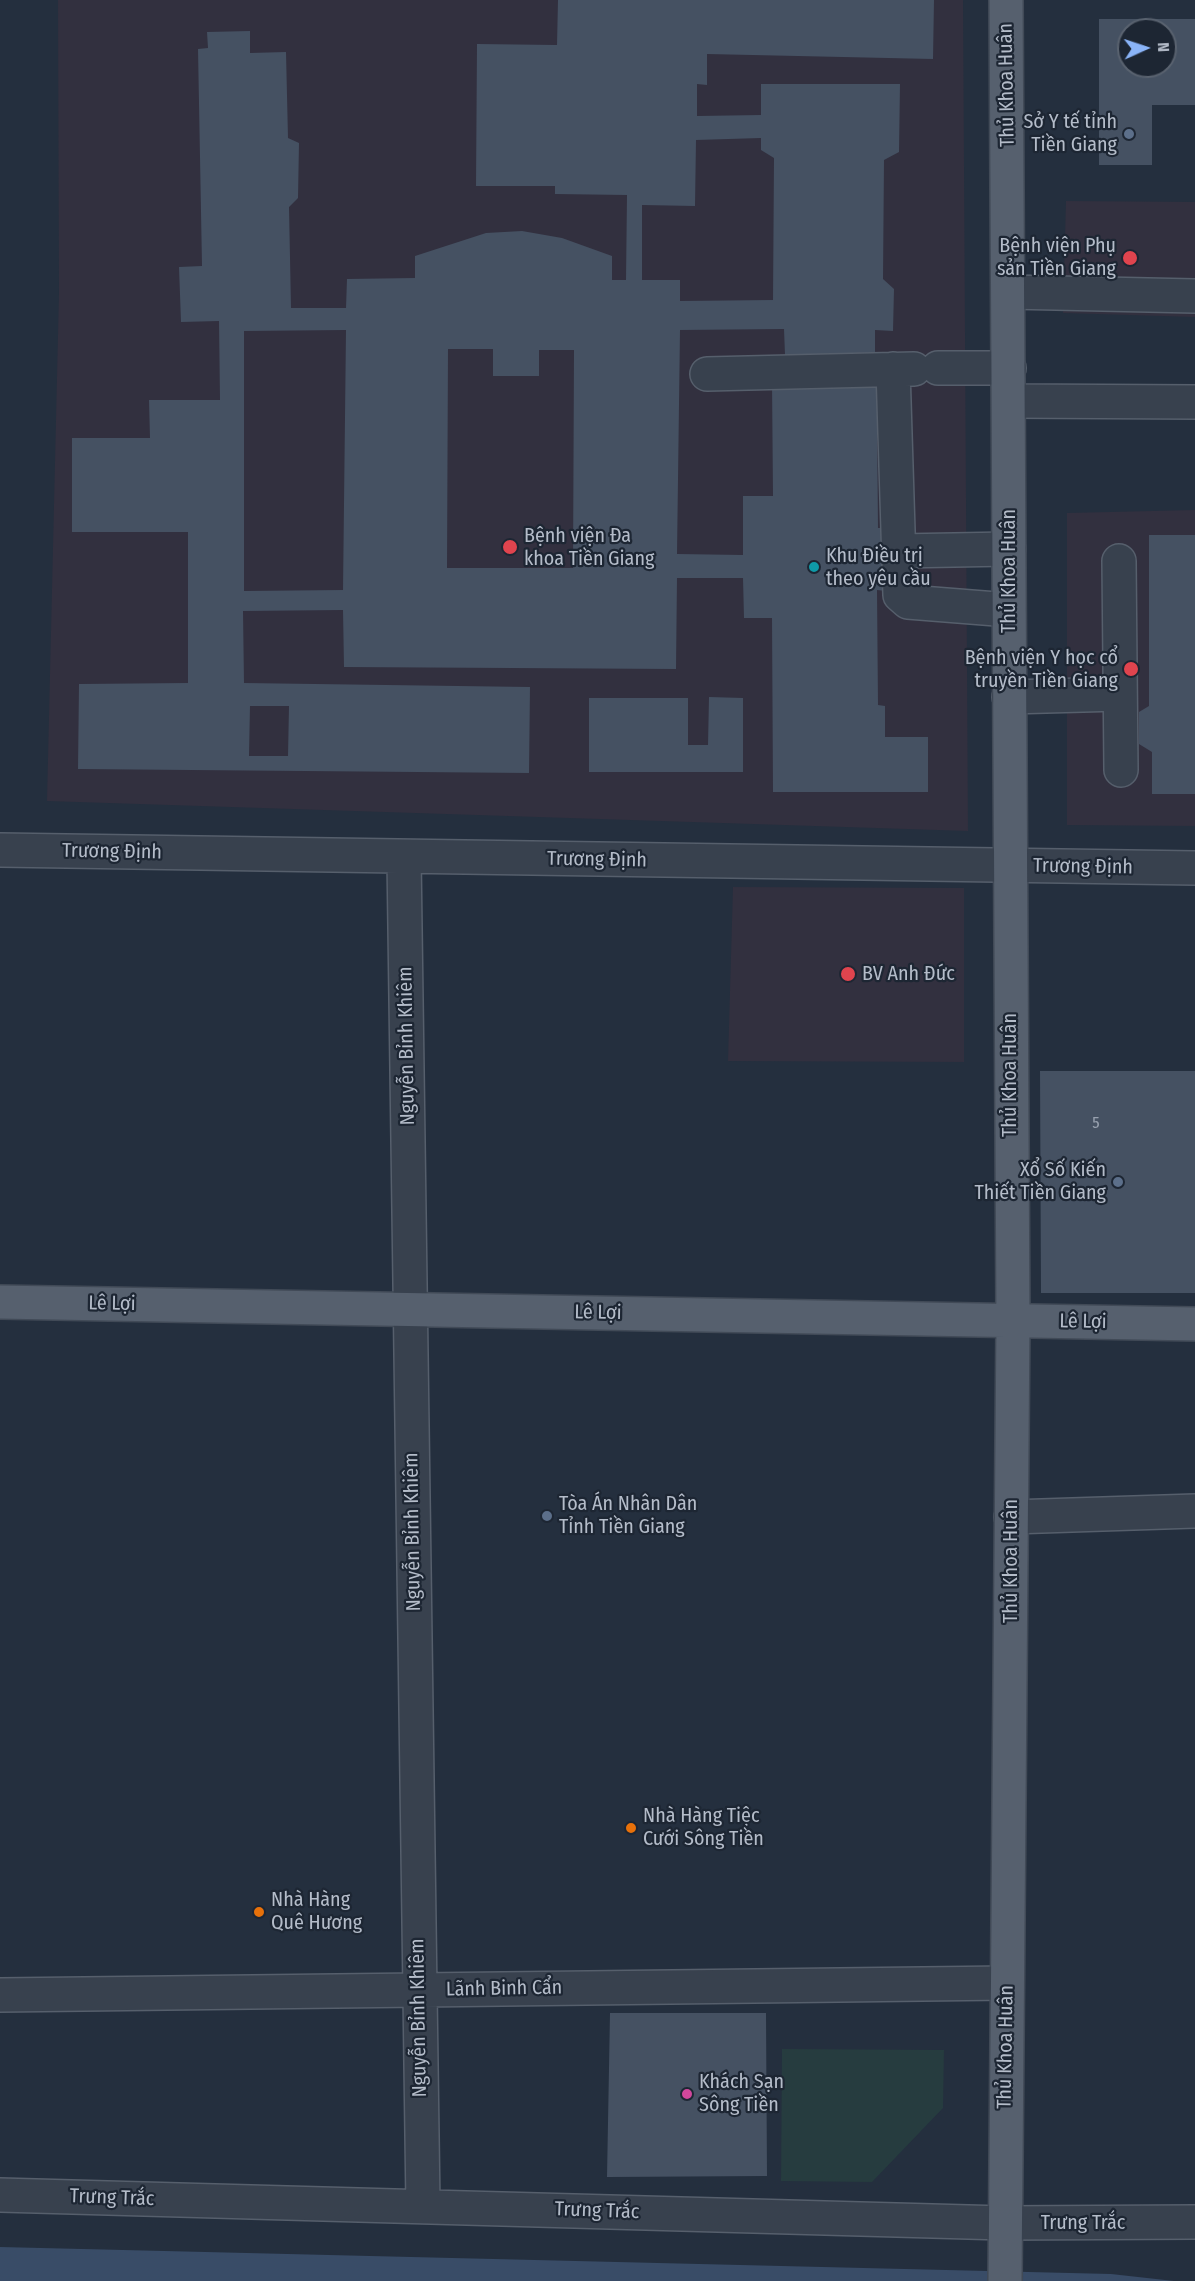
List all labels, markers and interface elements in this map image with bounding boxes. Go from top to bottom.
north arrow [1117,18,1177,78]
street label: Thủ Khoa Huân [994,23,1020,147]
text: N [1154,42,1173,52]
place label: Sở Y tế tỉnh Tiền Giang [1023,110,1117,157]
marker: Sở Y tế tỉnh Tiền Giang [1122,127,1136,141]
place label: Bệnh viện Phụ sản Tiền Giang [997,234,1116,281]
marker: Bệnh viện Phụ sản Tiền Giang [1121,249,1139,267]
street label: Thủ Khoa Huân [997,509,1021,633]
place label: Bệnh viện Đa khoa Tiền Giang [524,524,654,571]
marker: Bệnh viện Đa khoa Tiền Giang [501,538,519,556]
place label: Khu Điều trị theo yêu cầu [826,544,931,591]
marker: Khu Điều trị theo yêu cầu [807,560,821,574]
place label: Bệnh viện Y học cổ truyền Tiền Giang [965,646,1118,693]
marker: Bệnh viện Y học cổ truyền Tiền Giang [1122,660,1140,678]
street label: Trương Định [62,839,162,865]
street label: Trương Định [547,847,647,873]
street label: Trương Định [1033,854,1133,880]
place label: BV Anh Đức [862,962,955,986]
marker: BV Anh Đức [839,965,857,983]
street label: Nguyễn Bỉnh Khiêm [394,966,420,1126]
street label: Thủ Khoa Huân [998,1013,1022,1137]
house number: 5 [1092,1114,1100,1134]
place label: Xổ Số Kiến Thiết Tiền Giang [974,1158,1106,1205]
marker: Xổ Số Kiến Thiết Tiền Giang [1111,1175,1125,1189]
street label: Lê Lợi [88,1292,136,1316]
street label: Lê Lợi [574,1301,622,1325]
street label: Lê Lợi [1059,1310,1107,1334]
street label: Nguyễn Bỉnh Khiêm [400,1452,426,1612]
place label: Tòa Án Nhân Dân Tỉnh Tiền Giang [559,1492,697,1539]
street label: Thủ Khoa Huân [999,1499,1023,1623]
marker: Tòa Án Nhân Dân Tỉnh Tiền Giang [540,1509,554,1523]
place label: Nhà Hàng Tiệc Cưới Sông Tiền [643,1804,764,1851]
marker: Nhà Hàng Tiệc Cưới Sông Tiền [624,1821,638,1835]
place label: Nhà Hàng Quê Hương [271,1888,362,1935]
marker: Nhà Hàng Quê Hương [252,1905,266,1919]
street label: Nguyễn Bỉnh Khiêm [406,1938,432,2098]
street label: Lãnh Binh Cẩn [446,1976,562,2002]
street label: Thủ Khoa Huân [993,1985,1019,2109]
place label: Khách Sạn Sông Tiền [699,2070,784,2117]
marker: Khách Sạn Sông Tiền [680,2087,694,2101]
street label: Trưng Trắc [69,2185,155,2211]
street label: Trưng Trắc [554,2198,640,2224]
street label: Trưng Trắc [1041,2211,1125,2235]

